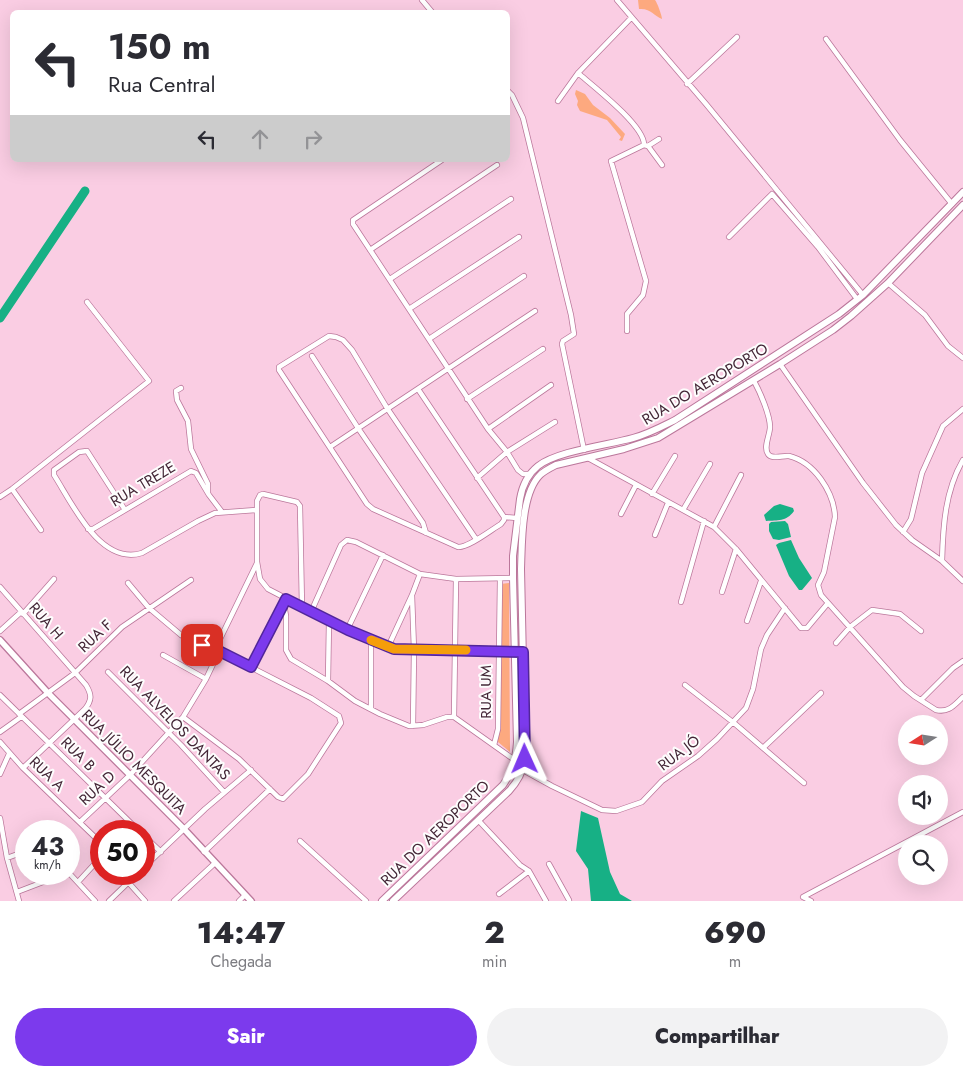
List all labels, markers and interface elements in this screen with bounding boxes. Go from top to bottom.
text: 150 m [108,22,211,72]
icon: left [25,30,90,95]
text: Rua Central [108,68,215,100]
icon: left [193,125,221,153]
icon: ahead [246,125,274,153]
icon: right [299,125,327,153]
street label: RUA DO AEROPORTO [638,337,772,430]
street label: RUA TREZE [106,456,180,512]
street label: RUA H [24,598,68,644]
street label: RUA F [73,614,117,658]
pin [181,624,223,666]
icon: arrive [188,631,216,659]
street label: RUA ALVELOS DANTAS [115,661,235,785]
street label: RUA UM [475,665,497,719]
street label: RUA JÚLIO MESQUITA [76,704,192,820]
north arrow [898,715,948,765]
map controls [898,715,948,885]
street label: RUA JÓ [653,730,705,776]
street label: RUA B [56,732,100,776]
position arrow [498,732,550,784]
street label: RUA A [24,751,70,797]
street label: RUA D [74,765,120,811]
street label: RUA DO AEROPORTO [376,775,494,891]
button: sound [898,775,948,825]
speed limit sign: 50 [90,820,155,885]
text: 43 [31,828,64,864]
button: search [898,835,948,885]
text: km/h [34,856,61,874]
text: 14:47 [197,911,285,954]
text: 2 [484,911,505,954]
text: 690 [704,911,766,954]
text: Chegada [210,950,272,973]
text: min [482,950,507,973]
text: m [729,950,741,973]
button: Sair [15,1008,477,1066]
button: Compartilhar [487,1008,948,1066]

